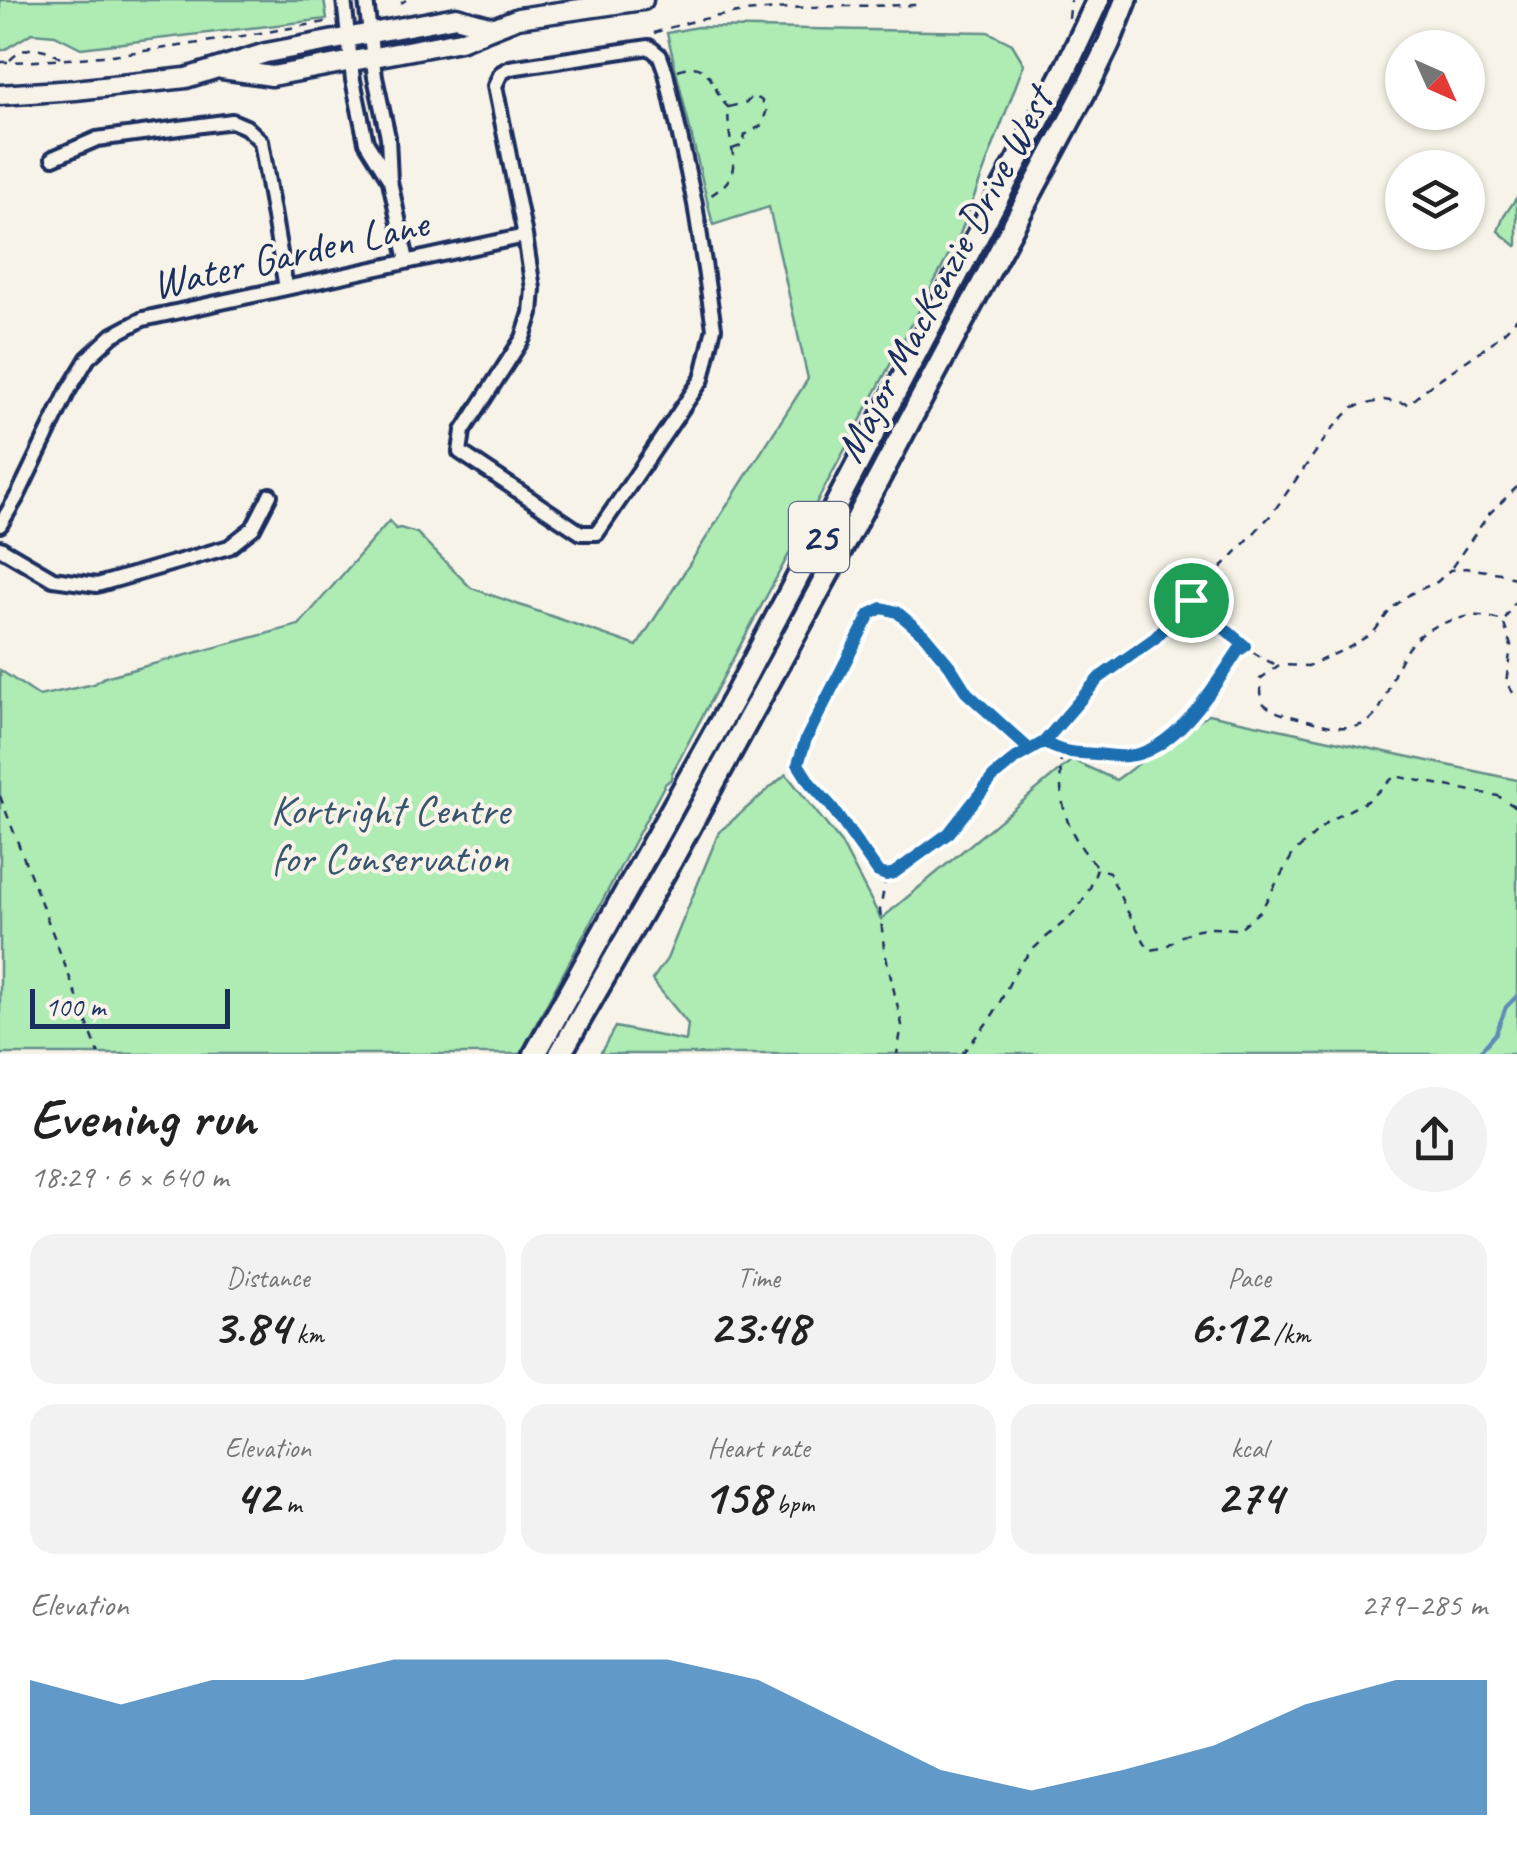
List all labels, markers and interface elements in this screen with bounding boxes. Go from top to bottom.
north arrow [1385,30,1485,130]
map controls [1385,30,1485,250]
street label: Major MacKenzie Drive West [823,74,1067,471]
button: layers [1385,150,1485,250]
street label: Water Garden Lane [147,196,435,311]
road number: 25 [789,502,849,572]
pin [1149,558,1234,643]
icon: arrive [1164,573,1219,628]
park label: Kortright Centre for Conservation [271,784,513,885]
scale bar [30,984,230,1028]
text: 100 m [45,989,105,1024]
text: Evening run [30,1083,255,1153]
button: share [1382,1087,1487,1192]
text: 18:29 · 6 × 640 m [30,1156,228,1197]
text: Distance [226,1260,310,1295]
text: Time [737,1260,780,1295]
text: Pace [1228,1260,1271,1295]
text: 3.84 [212,1295,289,1358]
text: 23:48 [709,1295,808,1358]
text: 6:12 [1188,1295,1267,1358]
text: km [289,1316,324,1351]
text: /km [1267,1316,1310,1351]
text: Elevation [225,1430,311,1465]
text: Heart rate [707,1430,810,1465]
text: kcal [1231,1430,1268,1465]
text: 42 [234,1465,279,1528]
text: 158 [703,1465,769,1528]
text: 274 [1216,1465,1283,1528]
text: m [279,1486,302,1521]
text: bpm [769,1486,814,1521]
text: Elevation [30,1584,128,1625]
text: 279–285 m [1361,1584,1487,1625]

